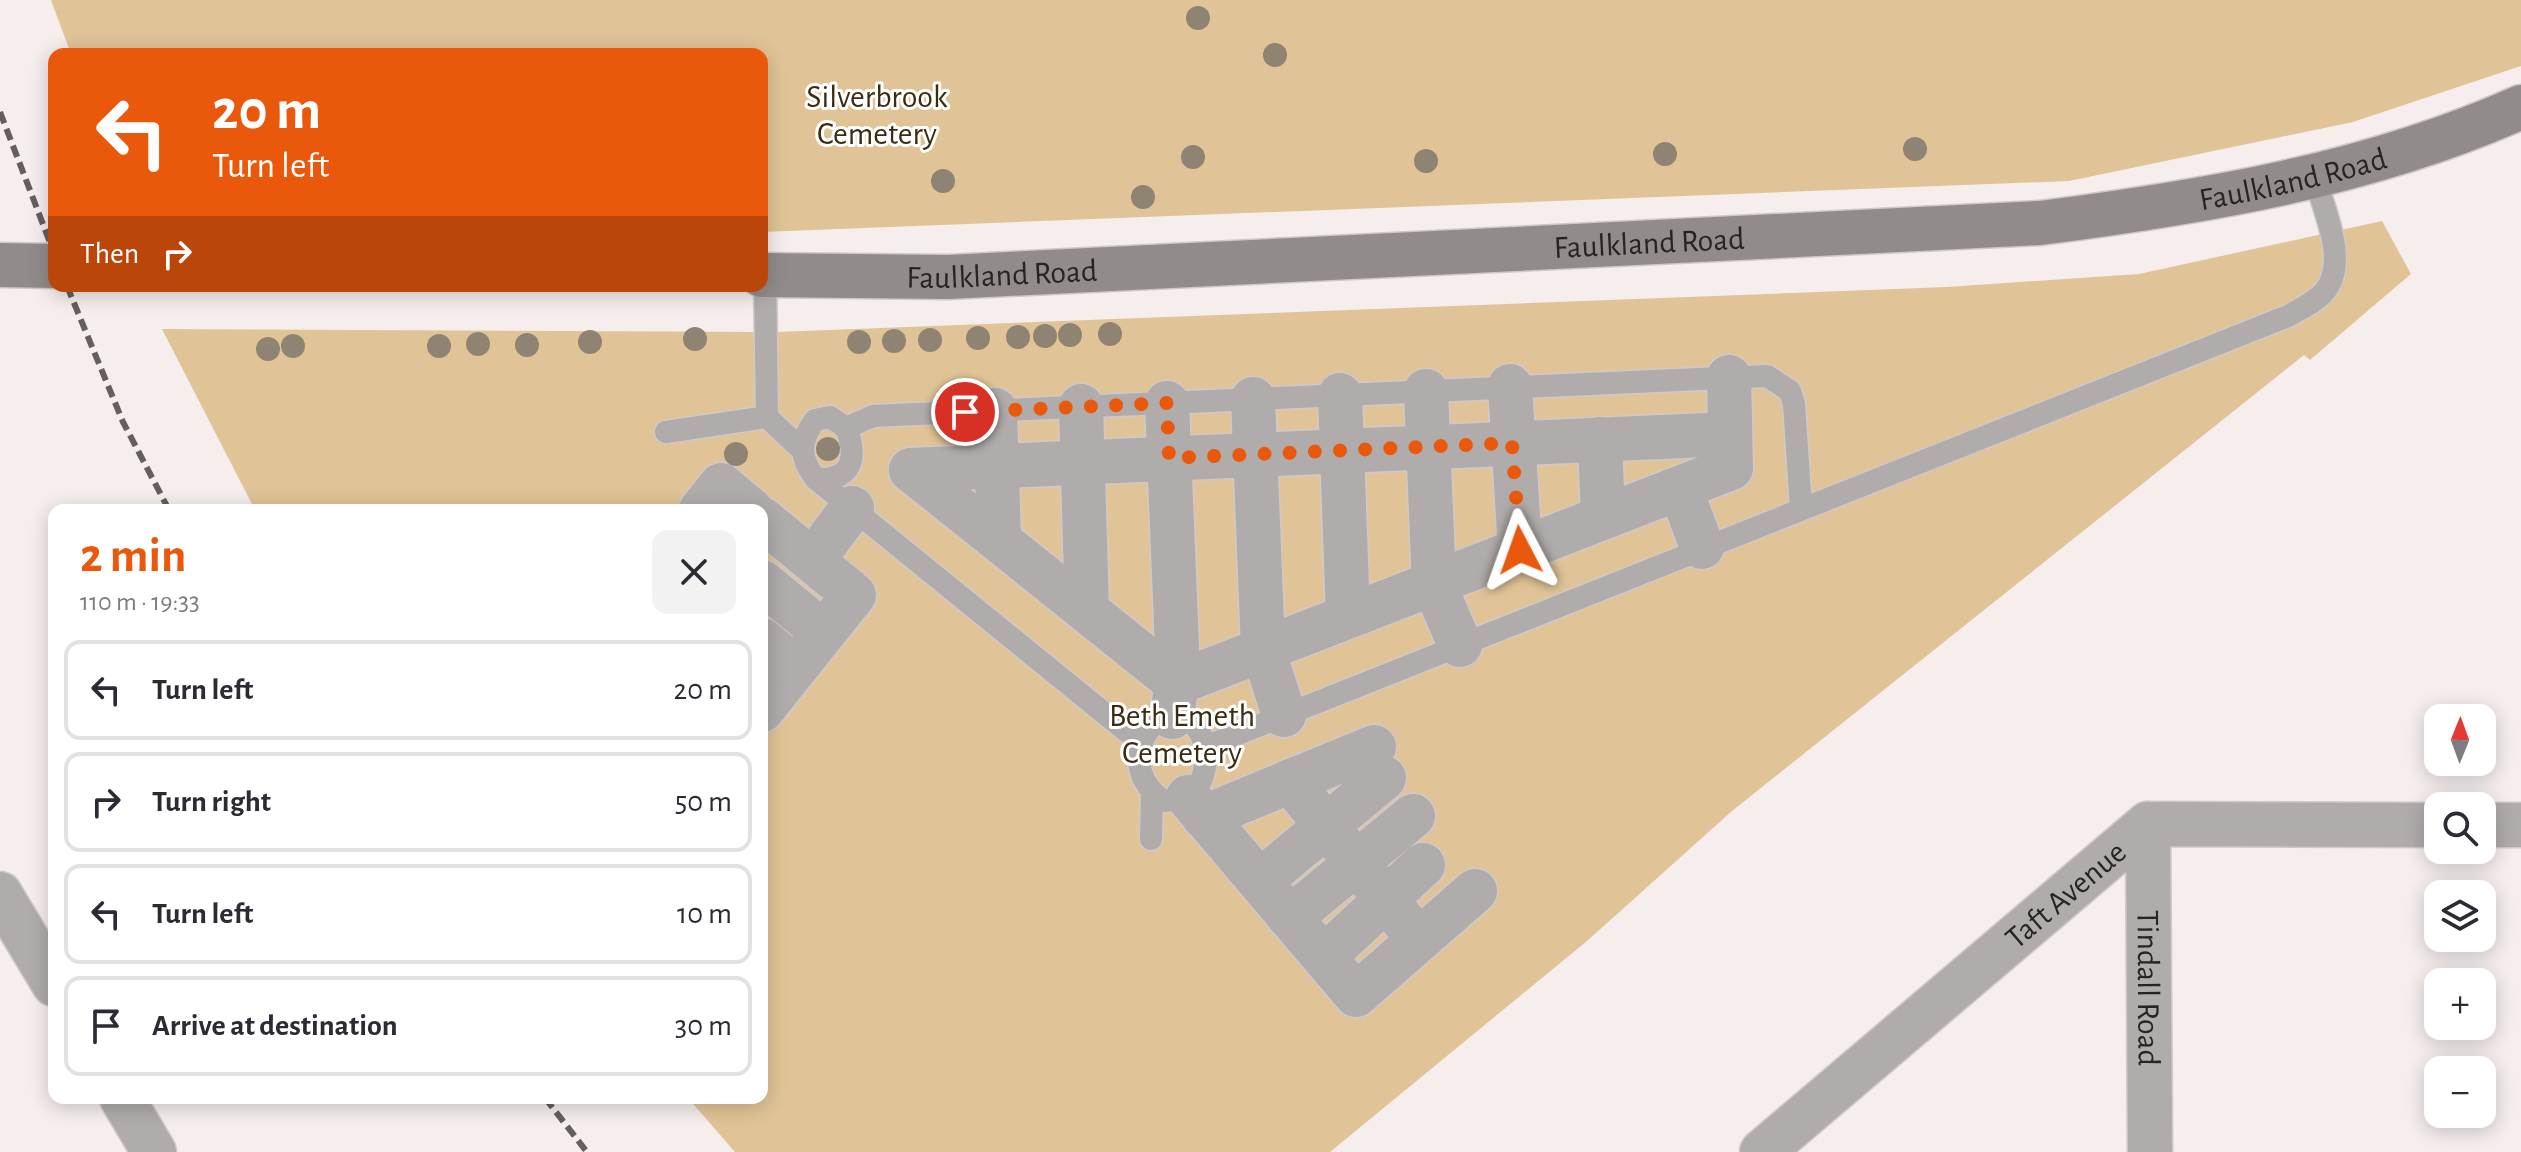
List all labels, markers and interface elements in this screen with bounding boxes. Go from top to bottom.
icon: left [80,80,184,184]
park label: Silverbrook Cemetery [806,81,948,150]
text: 20 m [212,83,321,139]
street label: Faulkland Road [2197,142,2390,216]
text: Turn left [212,148,329,184]
street label: Faulkland Road [1553,223,1745,264]
icon: right [155,232,199,276]
text: Then [80,239,139,269]
street label: Faulkland Road [906,255,1098,294]
pin [931,378,999,446]
icon: arrive [943,390,987,434]
position arrow [1478,508,1562,592]
button: close [652,530,736,614]
text: 2 min [80,533,187,581]
text: 110 m · 19:33 [80,589,200,615]
icon: left [84,668,128,712]
text: Turn left [152,675,253,705]
text: 20 m [674,675,732,705]
park label: Beth Emeth Cemetery [1109,700,1255,769]
north arrow [2424,704,2496,776]
map controls [2424,704,2496,1128]
icon: right [84,780,128,824]
text: Turn right [152,787,271,817]
text: 50 m [675,787,732,817]
button: search [2424,792,2496,864]
street label: Taft Avenue [2000,835,2132,955]
button: layers [2424,880,2496,952]
icon: left [84,892,128,936]
text: Turn left [152,899,253,929]
text: 10 m [677,899,732,929]
street label: Tindall Road [2132,910,2164,1066]
button: + [2424,968,2496,1040]
icon: arrive [84,1004,128,1048]
text: Arrive at destination [152,1011,398,1041]
text: 30 m [675,1011,732,1041]
button: − [2424,1056,2496,1128]

